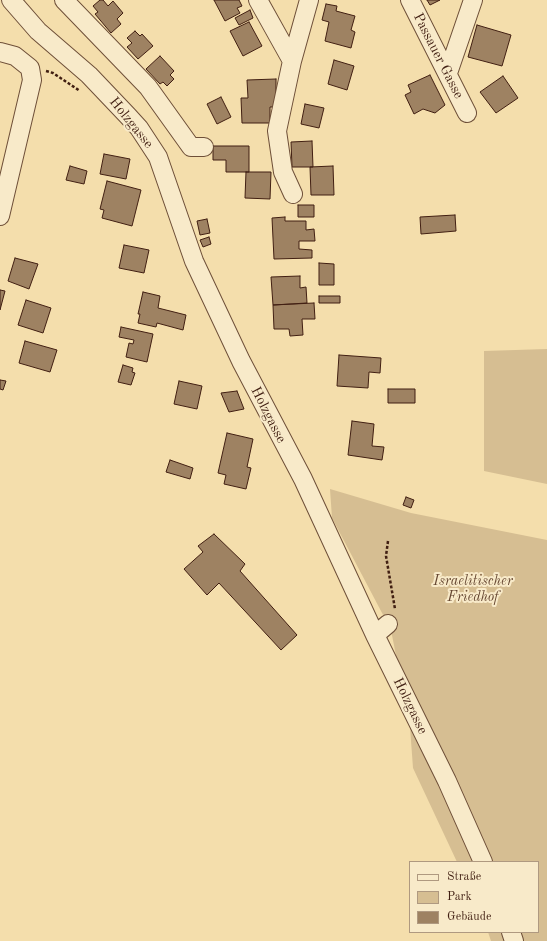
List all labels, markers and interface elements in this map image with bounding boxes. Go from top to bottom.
street label: Passauer Gasse [409,10,467,102]
street label: Holzgasse [105,94,157,152]
street label: Holzgasse [247,384,289,446]
park label: Israelitischer Friedhof [433,573,513,606]
street label: Holzgasse [389,675,431,737]
legend [409,861,539,933]
text: Straße [447,871,481,883]
text: Park [447,891,472,903]
text: Gebäude [447,911,491,923]

